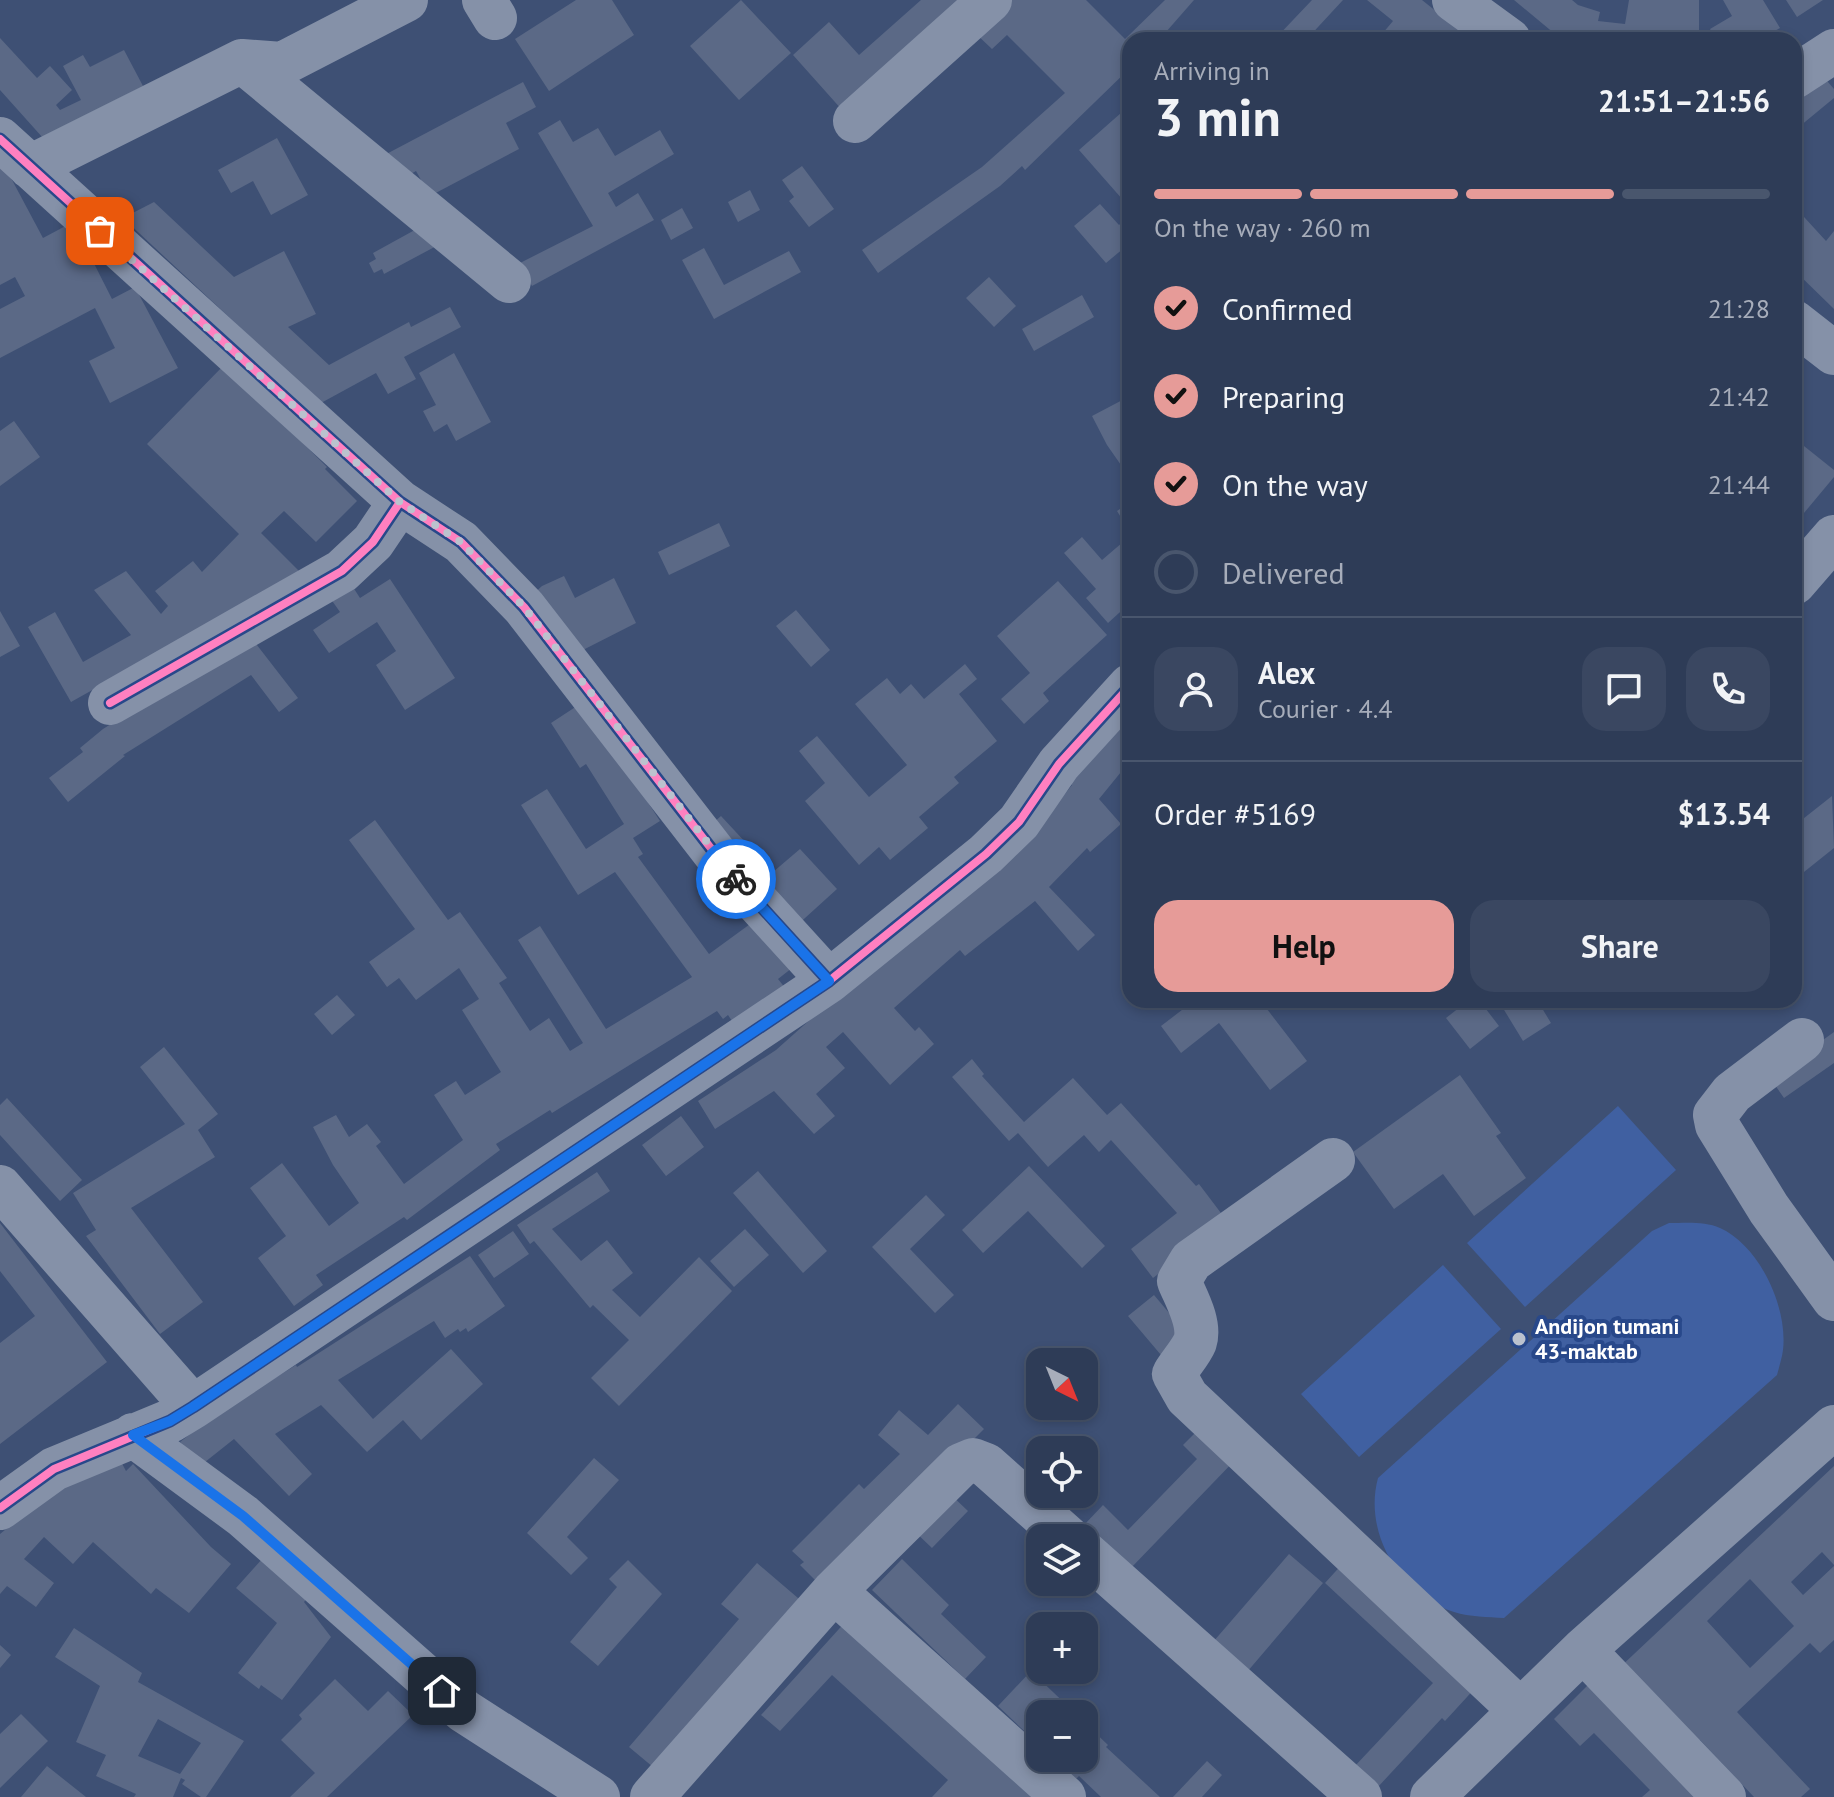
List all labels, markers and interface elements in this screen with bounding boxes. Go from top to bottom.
text: Arriving in [1154,54,1270,87]
text: 21:51–21:56 [1598,81,1770,120]
text: 3 min [1154,83,1281,150]
pin [66,197,134,265]
icon: bag [78,209,122,253]
text: On the way · 260 m [1154,211,1371,244]
icon: check [1154,286,1198,330]
text: Confirmed [1222,289,1353,328]
text: 21:28 [1708,292,1770,325]
icon: check [1154,374,1198,418]
text: Preparing [1222,377,1345,416]
text: 21:42 [1708,380,1770,413]
icon: check [1154,462,1198,506]
text: On the way [1222,465,1368,504]
text: 21:44 [1708,468,1770,501]
text: Delivered [1222,553,1345,592]
button: person [1154,647,1238,731]
button: chat [1582,647,1666,731]
button: phone [1686,647,1770,731]
text: Alex [1258,653,1315,692]
text: Courier · 4.4 [1258,692,1392,725]
text: Order #5169 [1154,794,1316,833]
text: $13.54 [1678,794,1770,833]
courier [696,839,776,919]
icon: bike [714,857,758,901]
button: Help [1154,900,1454,992]
button: Share [1470,900,1770,992]
place label: Andijon tumani 43-maktab [1535,1312,1679,1365]
marker: Andijon tumani 43-maktab [1510,1330,1528,1348]
north arrow [1026,1348,1098,1420]
map controls [1026,1348,1098,1772]
button: locate [1026,1436,1098,1508]
button: layers [1026,1524,1098,1596]
button: + [1026,1612,1098,1684]
pin [408,1657,476,1725]
icon: home [420,1669,464,1713]
button: − [1026,1700,1098,1772]

